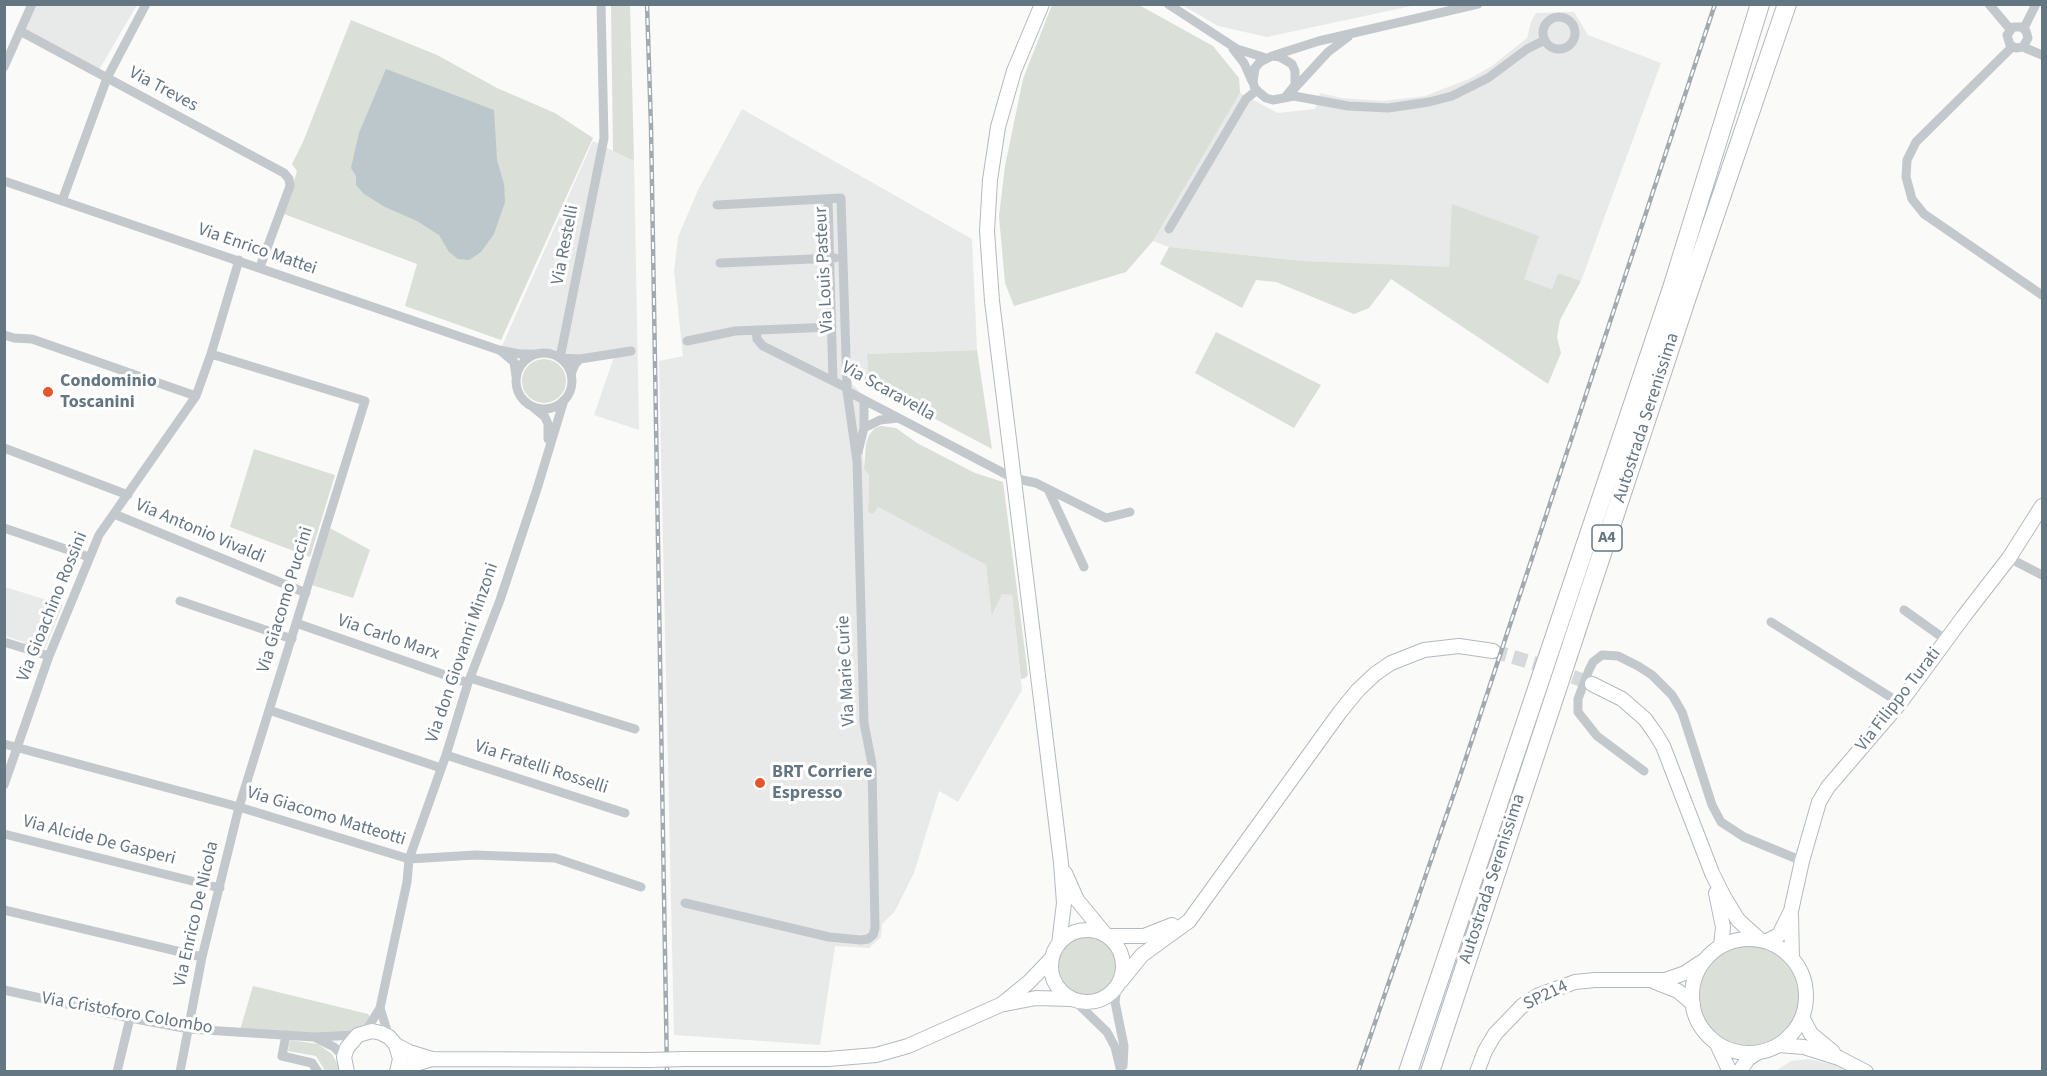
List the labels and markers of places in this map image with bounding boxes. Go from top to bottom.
place label: Condominio Toscanini [60,371,157,413]
marker: Condominio Toscanini [41,385,55,399]
place label: BRT Corriere Espresso [772,762,873,804]
marker: BRT Corriere Espresso [753,776,767,790]

